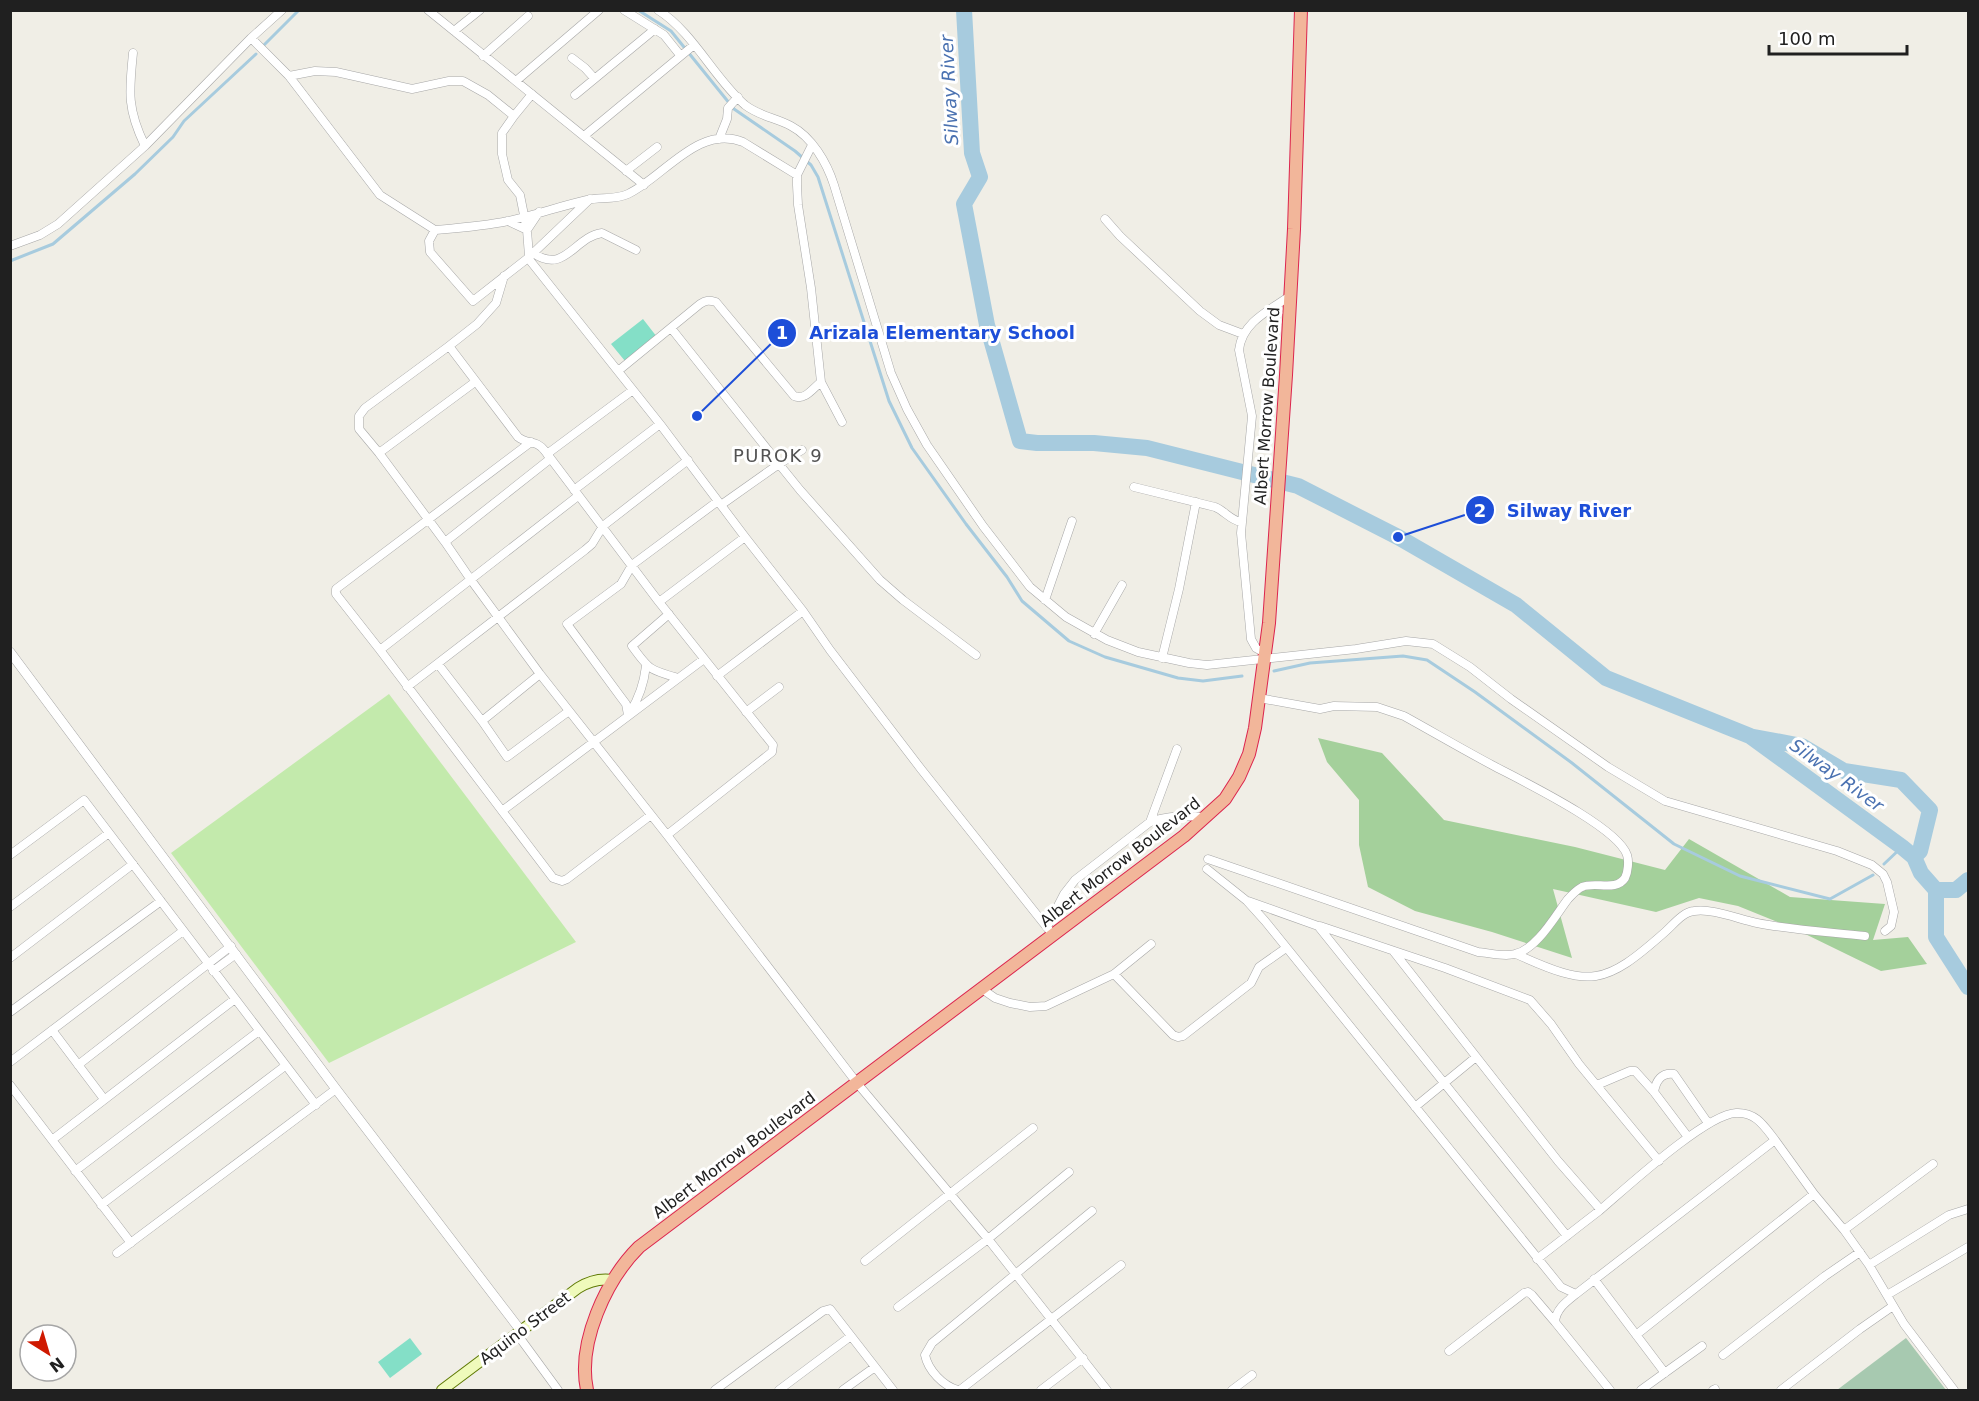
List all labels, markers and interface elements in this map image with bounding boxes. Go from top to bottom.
scale bar [1769,18,1907,56]
text: 100 m [1778,28,1836,49]
water label: Silway River [936,33,962,146]
street label: Albert Morrow Boulevard [1251,306,1283,506]
callout: Arizala Elementary School [767,315,1086,351]
text: 1 [776,322,788,343]
text: Arizala Elementary School [809,322,1075,343]
district label: PUROK 9 [733,445,823,466]
callout: Silway River [1465,492,1643,528]
text: 2 [1474,500,1486,521]
text: Silway River [1507,500,1631,521]
water label: Silway River [1786,734,1889,817]
street label: Albert Morrow Boulevard [1036,793,1204,931]
street label: Albert Morrow Boulevard [649,1088,819,1222]
street label: Aquino Street [476,1288,574,1368]
north arrow [18,1323,78,1383]
text: N [46,1353,68,1376]

